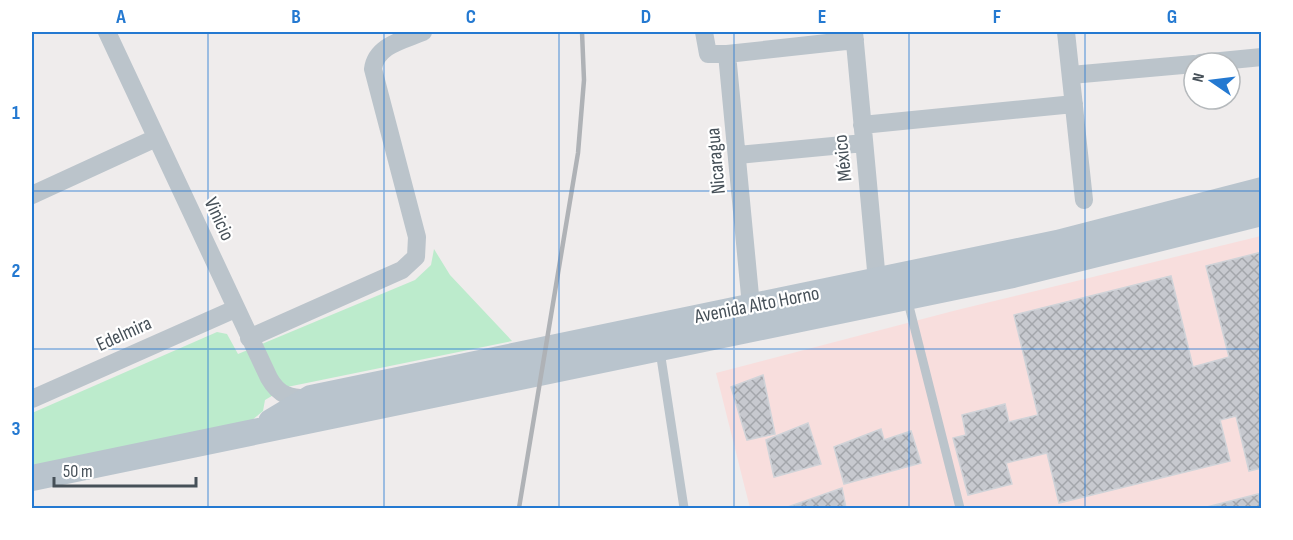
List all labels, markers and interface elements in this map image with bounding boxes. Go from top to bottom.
text: A [115,5,126,29]
text: B [291,5,301,29]
text: C [466,5,476,29]
text: D [641,5,651,29]
text: E [818,5,826,29]
text: F [993,5,1001,29]
text: G [1167,5,1177,29]
north arrow [1182,51,1242,111]
text: N [1189,71,1209,84]
text: 1 [12,101,20,125]
street label: Nicaragua [701,127,731,195]
street label: México [829,133,857,183]
street label: Vinicio [199,194,239,244]
text: 2 [12,259,20,283]
street label: Avenida Alto Horno [692,281,821,329]
street label: Edelmira [93,311,155,357]
text: 3 [12,417,21,441]
scale bar [54,450,196,488]
text: 50 m [63,461,93,482]

